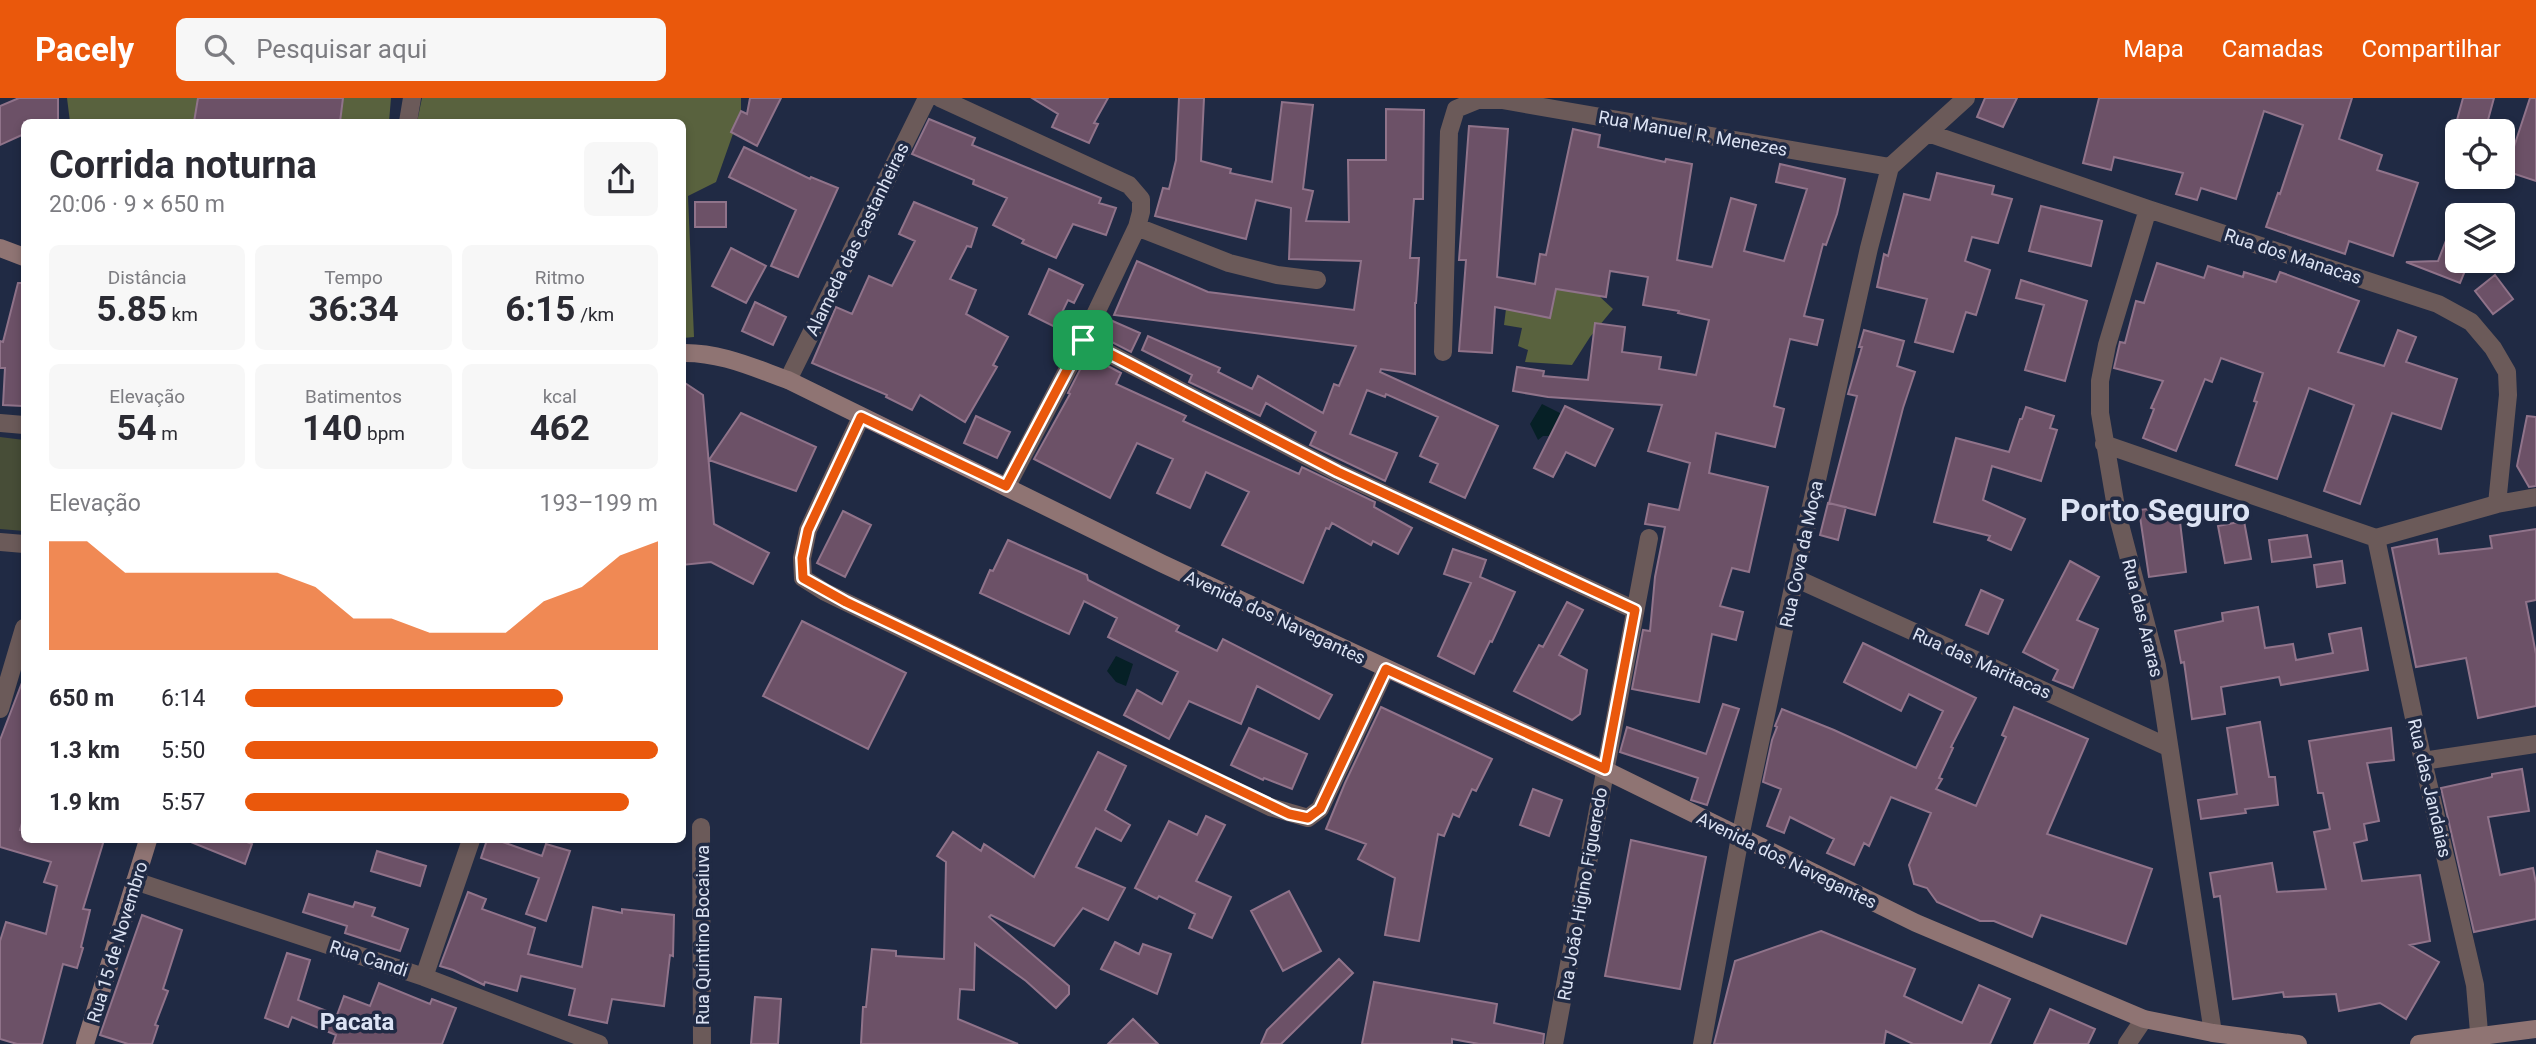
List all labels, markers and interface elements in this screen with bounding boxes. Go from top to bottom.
search box [176,18,666,81]
text: Pacely [35,30,134,69]
icon: search [200,30,238,68]
text: Pesquisar aqui [256,34,427,64]
text: Mapa [2123,35,2184,63]
text: Camadas [2222,35,2323,63]
text: Compartilhar [2361,35,2501,63]
street label: Rua Manuel R. Menezes [1597,106,1789,160]
map controls [2445,119,2515,273]
button: locate [2445,119,2515,189]
street label: Alameda das castanheiras [801,139,913,339]
button: share [584,142,658,216]
text: Corrida noturna [49,143,317,187]
text: 20:06 · 9 × 650 m [49,191,225,218]
button: layers [2445,203,2515,273]
street label: Rua dos Manacas [2222,224,2364,288]
text: Distância [108,266,187,289]
text: Tempo [324,266,383,289]
text: Ritmo [535,266,585,289]
text: 5.85 [96,289,167,330]
text: 36:34 [308,289,399,330]
text: 6:15 [505,289,575,330]
text: km [167,303,198,326]
text: /km [575,303,614,326]
pin [1053,310,1113,370]
icon: arrive [1064,321,1102,359]
text: Elevação [109,385,185,408]
text: Batimentos [305,385,402,408]
text: kcal [543,385,577,408]
text: 54 [116,408,157,449]
text: 140 [302,408,362,449]
text: 462 [530,408,590,449]
text: m [157,422,178,445]
text: bpm [362,422,405,445]
street label: Rua Cova da Moça [1775,479,1827,629]
text: Elevação [49,490,141,517]
text: 193–199 m [539,490,658,517]
district label: Porto Seguro [2060,491,2250,529]
street label: Rua das Araras [2118,557,2168,679]
street label: Avenida dos Navegantes [1181,566,1369,668]
street label: Rua das Maritacas [1910,623,2054,703]
text: 650 m [49,685,114,712]
text: 6:14 [161,685,205,712]
street label: Rua das Jandaias [2404,716,2456,860]
text: 1.3 km [49,737,120,764]
text: 5:50 [161,737,205,764]
street label: Rua João Higino Figueredo [1553,786,1611,1002]
text: 1.9 km [49,789,120,816]
text: 5:57 [161,789,205,816]
street label: Avenida dos Navegantes [1694,807,1880,913]
street label: Rua Quintino Bocaiuva [692,845,713,1025]
street label: Rua 15 de Novembro [82,859,152,1025]
street label: Rua Candi [327,935,411,981]
district label: Pacata [320,1008,394,1036]

